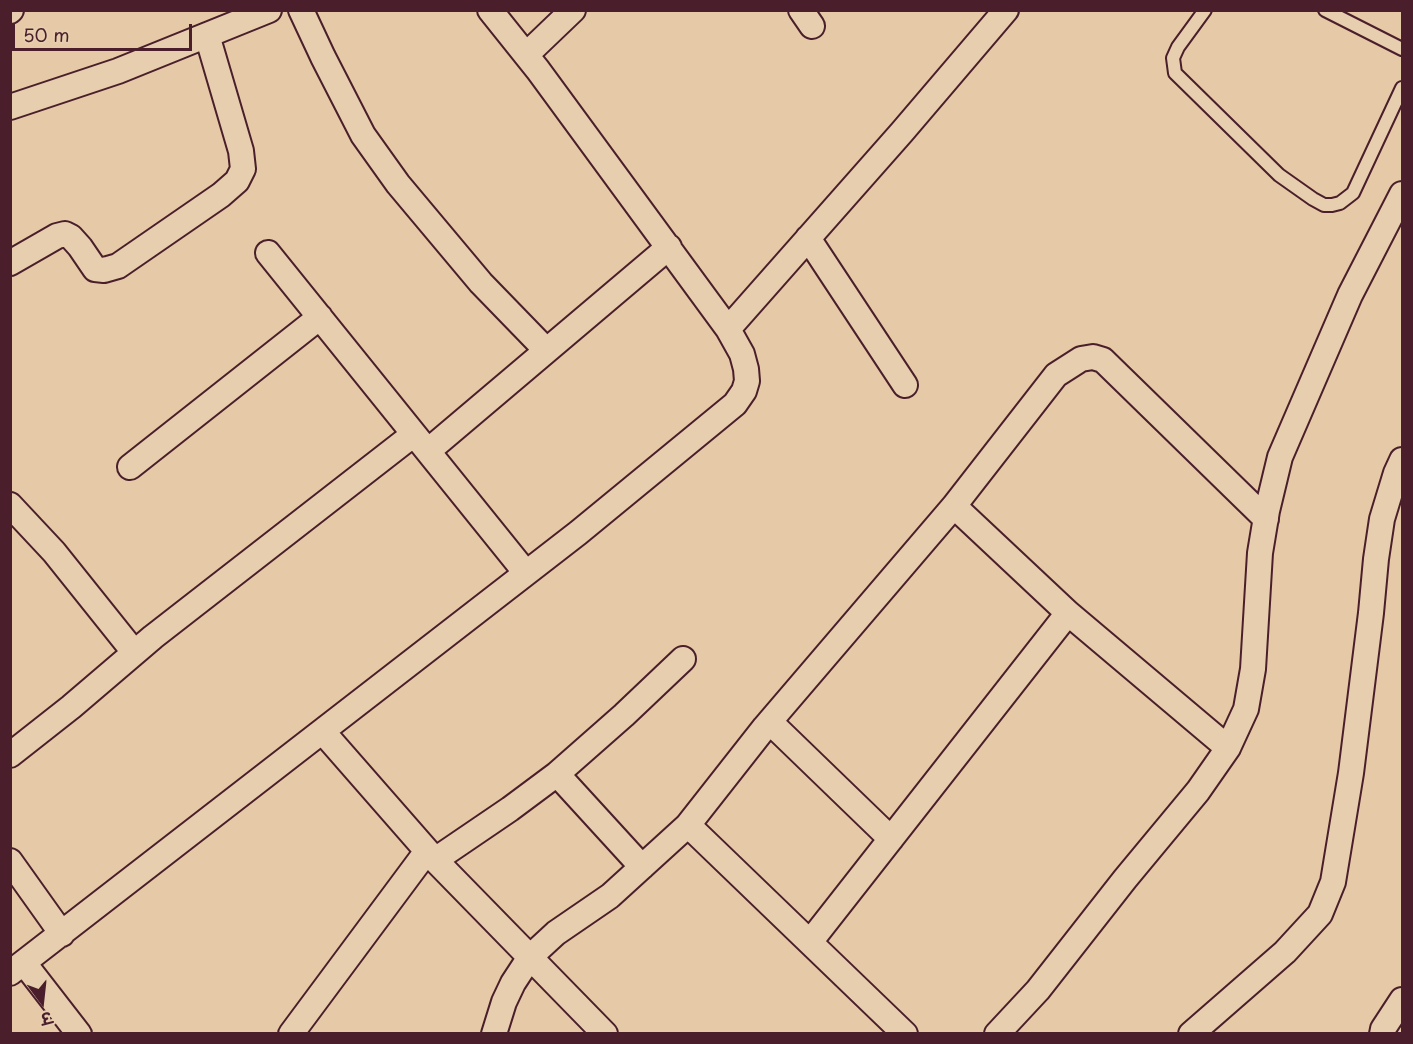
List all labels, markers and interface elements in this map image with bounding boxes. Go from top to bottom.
scale bar [15,12,195,50]
text: 50 m [23,21,70,48]
north arrow [12,972,72,1032]
text: उ [38,1006,55,1032]

